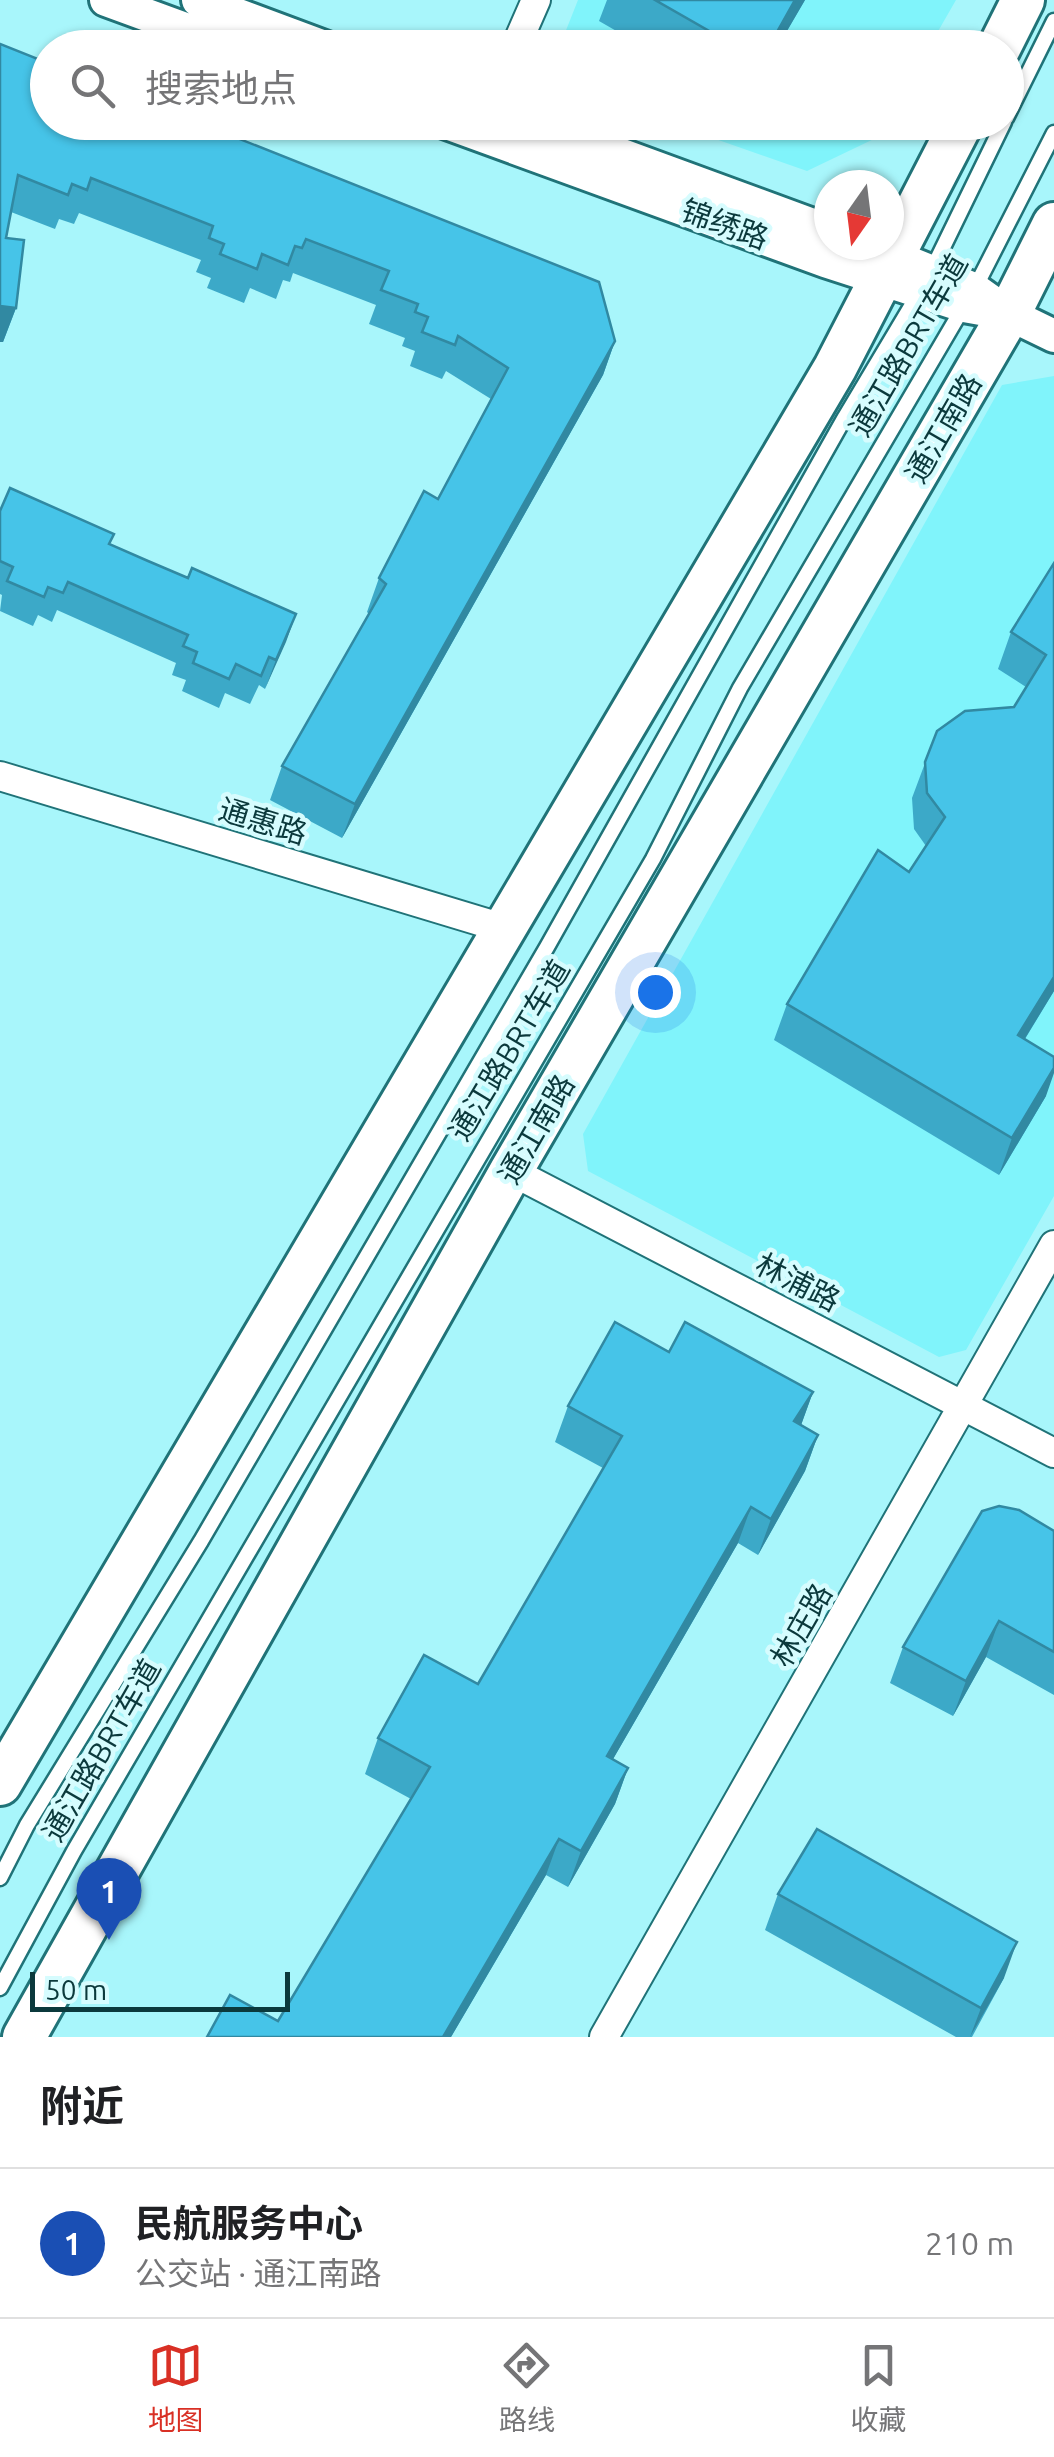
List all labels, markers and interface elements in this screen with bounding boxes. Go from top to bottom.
search box [30,30,1024,140]
icon: search [65,58,120,113]
text: 搜索地点 [145,67,297,109]
north arrow [814,170,904,260]
street label: 锦绣路 [677,193,773,255]
street label: 通江路BRT车道 [842,248,974,442]
street label: 通江南路 [898,368,988,488]
street label: 通惠路 [215,792,311,850]
street label: 通江路BRT车道 [442,954,576,1146]
your location [630,967,681,1018]
street label: 通江南路 [491,1069,581,1189]
street label: 林浦路 [750,1246,846,1318]
street label: 林庄路 [764,1578,838,1672]
street label: 通江路BRT车道 [35,1653,167,1847]
pin: 1 [76,1858,142,1940]
scale bar [30,1967,290,2012]
text: 50 m [45,1974,107,2005]
text: 附近 [40,2082,124,2129]
text: 民航服务中心 [135,2202,363,2244]
text: 1 [63,2225,82,2261]
text: 210 m [925,2225,1014,2261]
text: 公交站 · 通江南路 [135,2255,382,2291]
tab: 地图 [148,2338,204,2438]
tab: 路线 [499,2338,555,2438]
tab: 收藏 [850,2338,906,2438]

